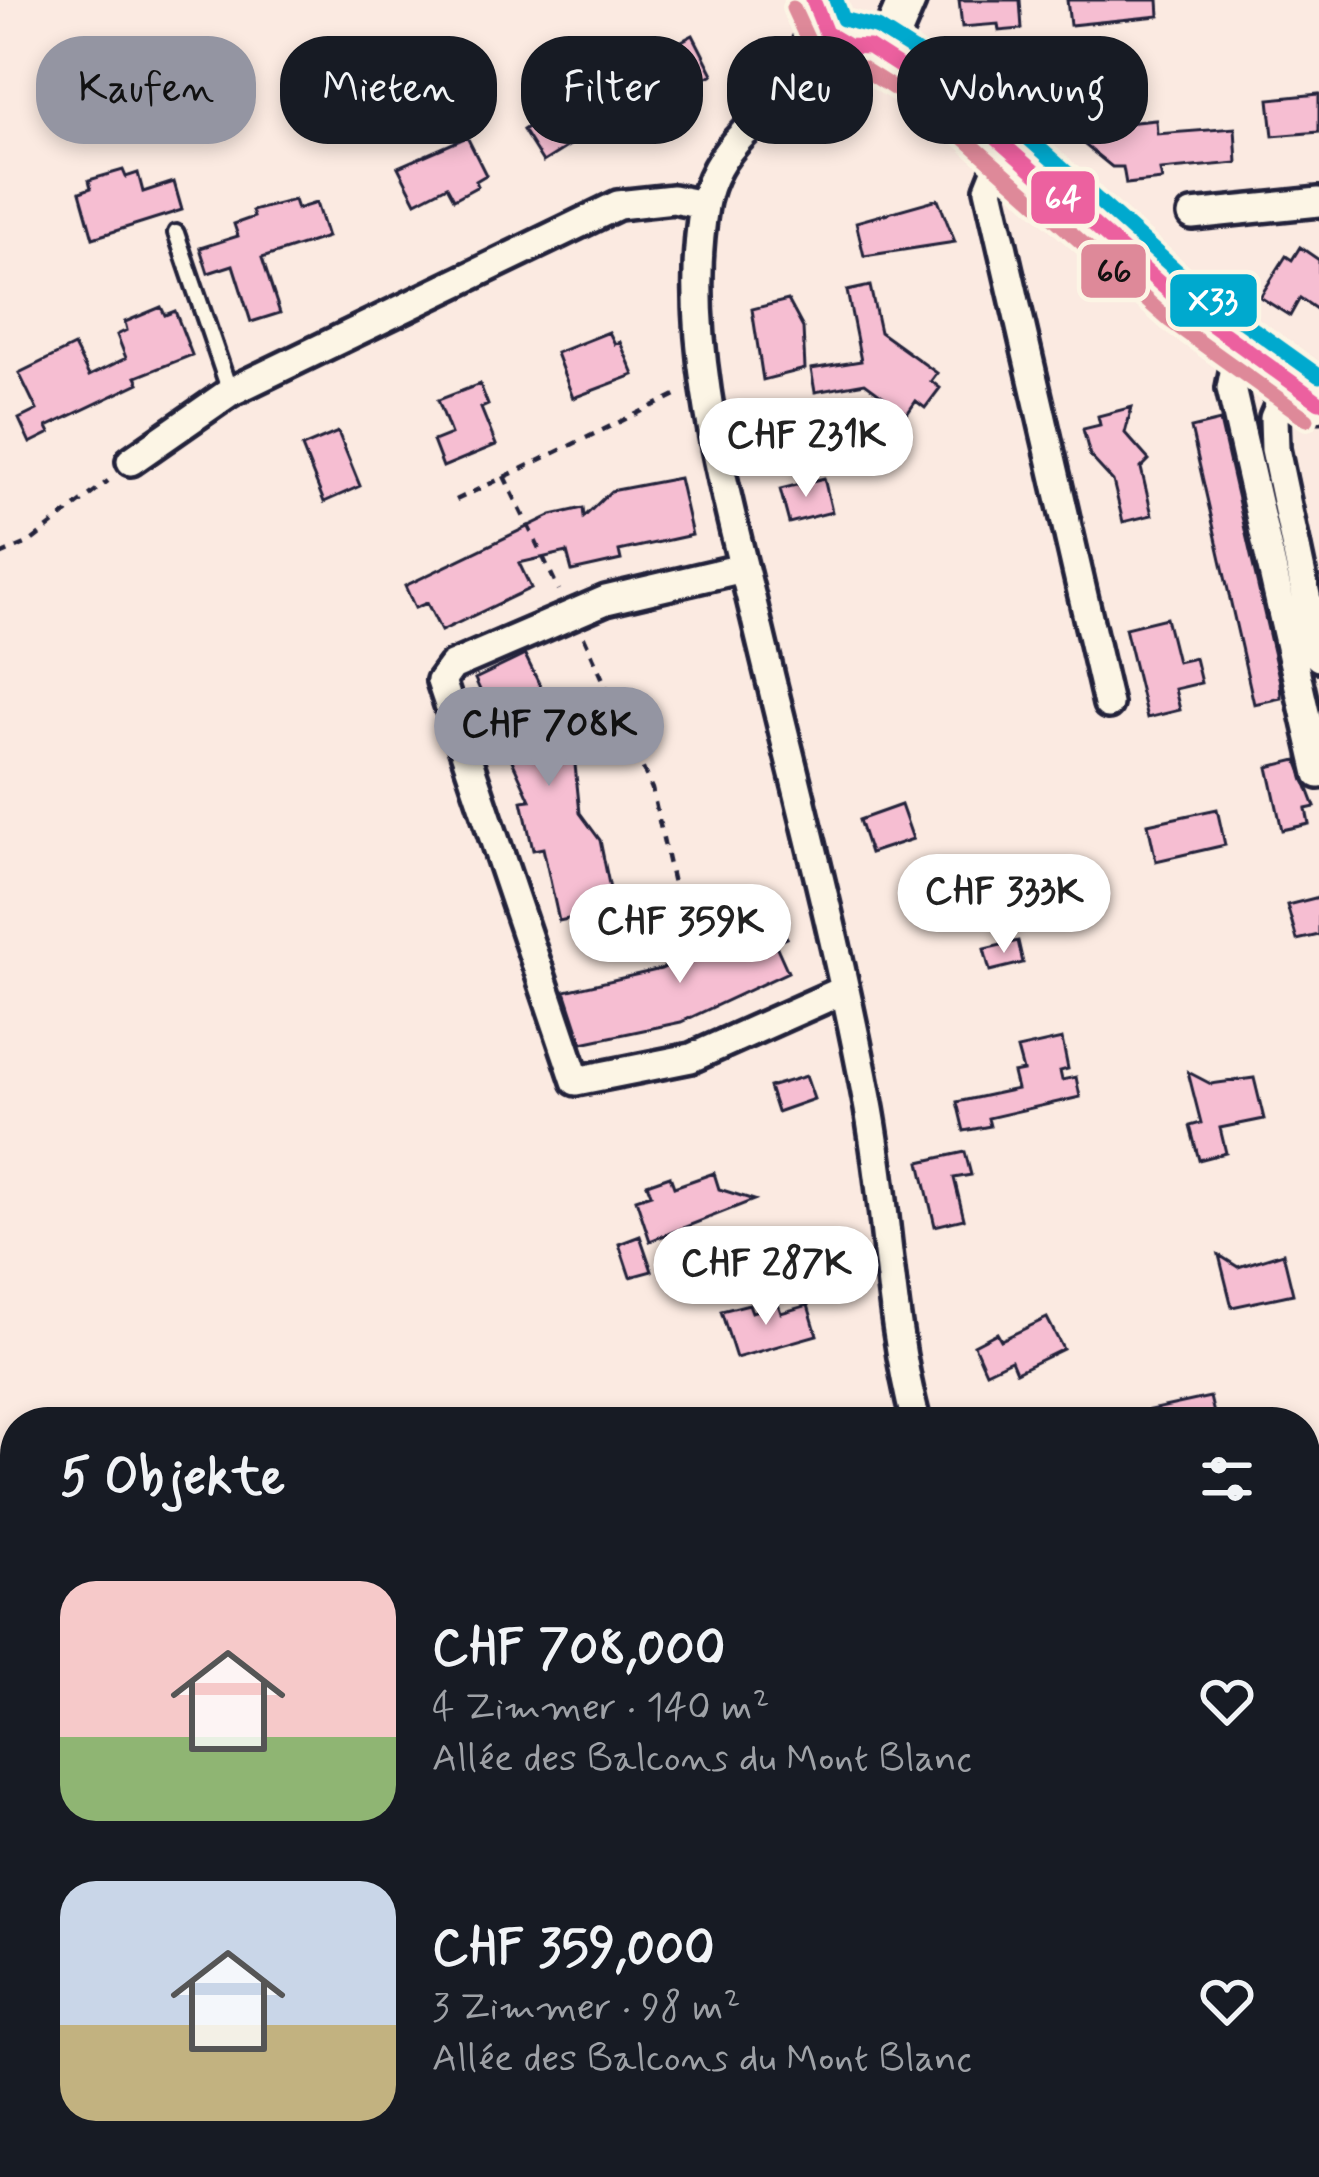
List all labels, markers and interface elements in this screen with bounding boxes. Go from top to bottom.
chip: Kaufen [36,36,256,144]
chip: Mieten [280,36,497,144]
chip: Filter [521,36,703,144]
chip: Neu [727,36,873,144]
chip: Wohnung [897,36,1148,144]
line badge: 64 [1029,169,1097,226]
text: 64 [1045,178,1081,222]
line badge: 66 [1079,242,1148,300]
text: 66 [1096,251,1132,295]
line badge: X33 [1168,272,1259,329]
text: X33 [1188,281,1238,325]
pin: CHF 231K [682,398,930,500]
text: CHF 231K [726,411,886,462]
pin: CHF 708K [425,687,673,789]
text: CHF 708K [461,700,637,751]
pin: CHF 333K [880,854,1128,956]
text: CHF 333K [925,867,1083,918]
pin: CHF 359K [556,884,804,986]
text: CHF 359K [596,897,764,948]
pin: CHF 287K [642,1226,890,1328]
text: CHF 287K [680,1239,852,1290]
text: 5 Objekte [60,1446,285,1512]
icon: filters [1194,1446,1260,1512]
text: CHF 708,000 [432,1617,725,1683]
icon: home [156,1629,300,1773]
icon: heart [1194,1668,1260,1734]
text: 4 Zimmer · 140 m² [432,1683,770,1734]
text: Allée des Balcons du Mont Blanc [432,1734,972,1785]
text: CHF 359,000 [432,1917,715,1983]
icon: home [156,1929,300,2073]
icon: heart [1194,1968,1260,2034]
text: 3 Zimmer · 98 m² [432,1983,741,2034]
text: Allée des Balcons du Mont Blanc [432,2034,972,2085]

